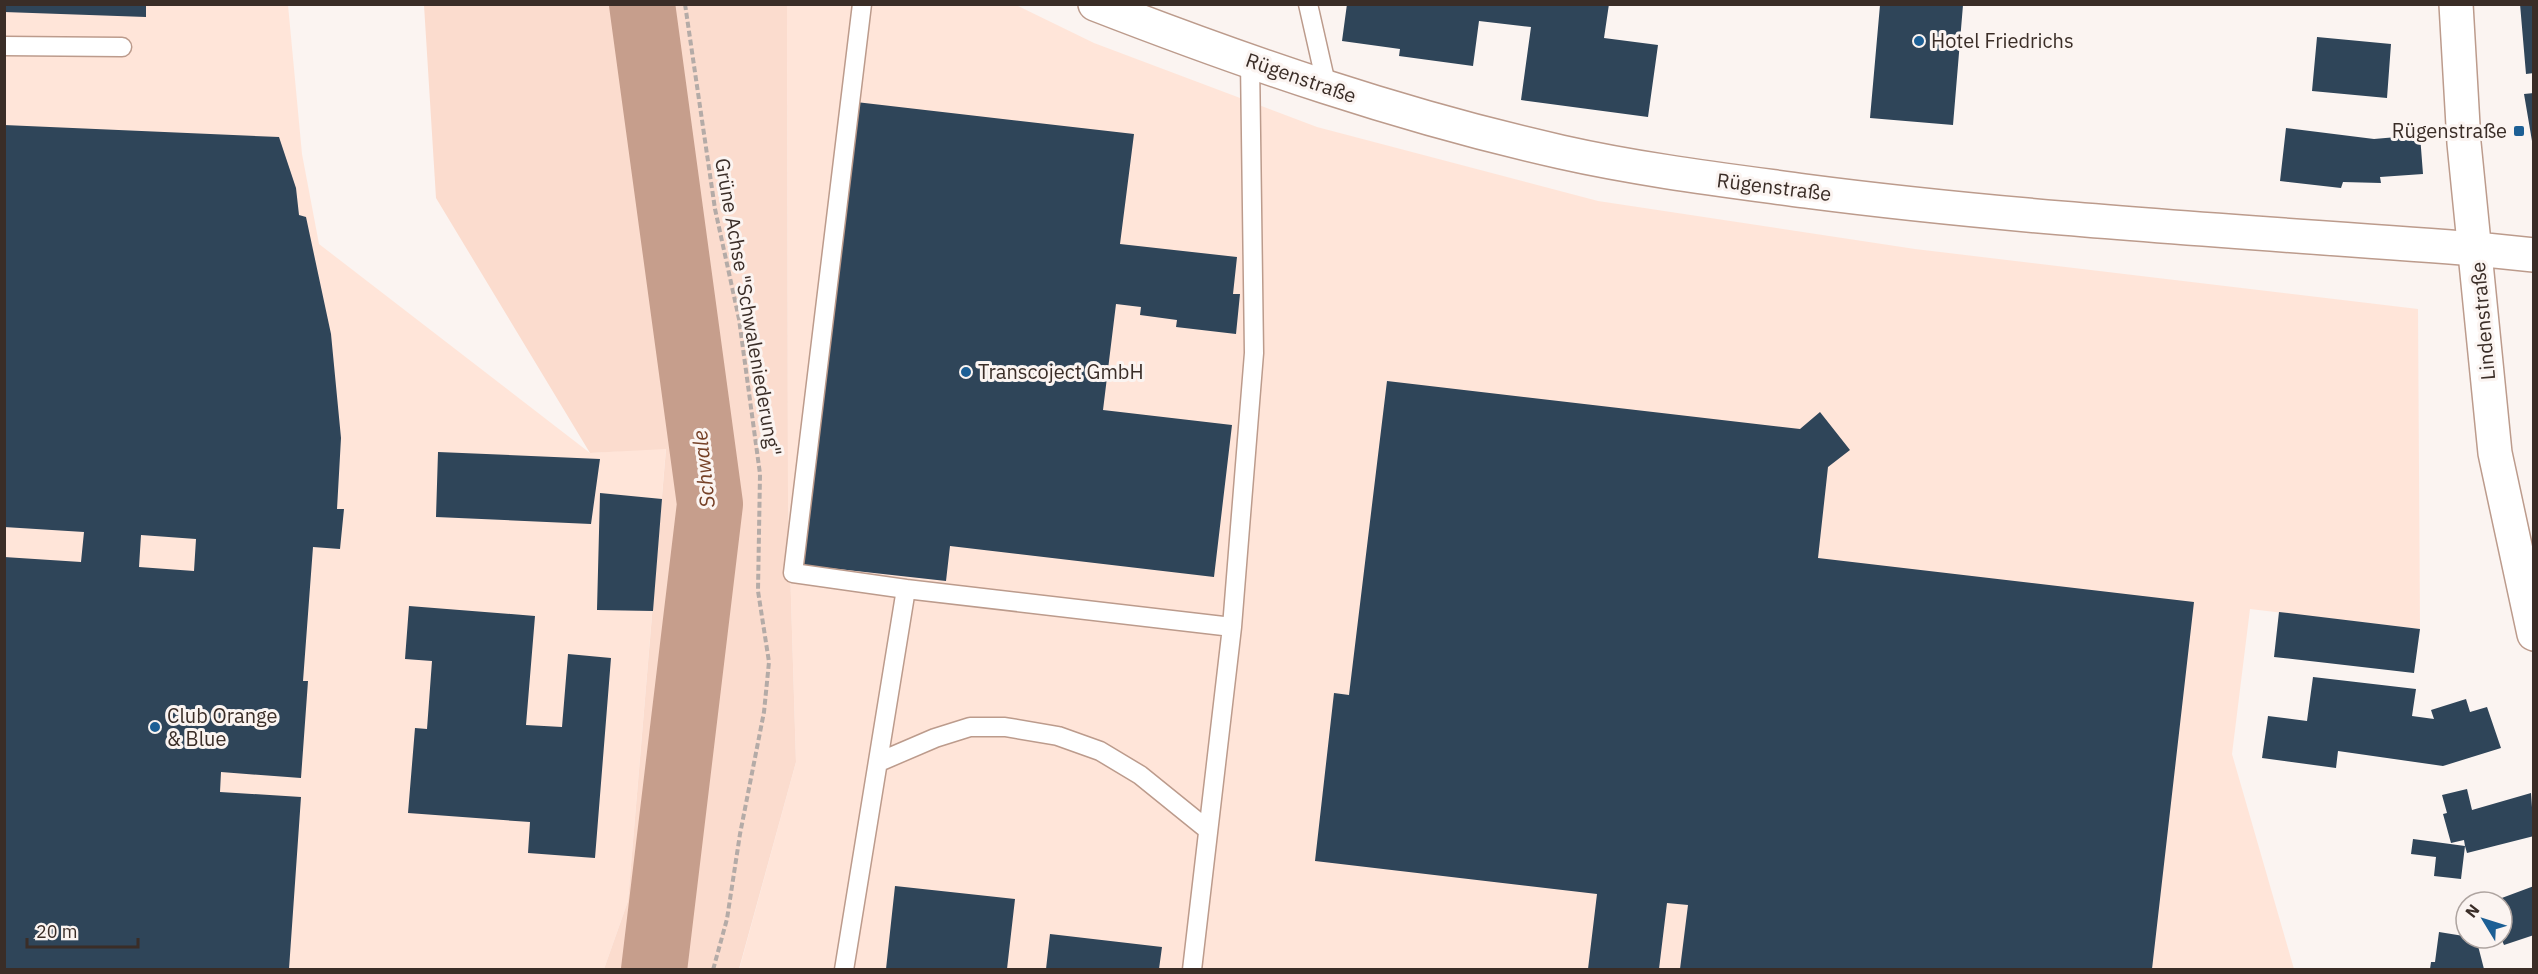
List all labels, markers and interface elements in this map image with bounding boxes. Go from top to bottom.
place label: Hotel Friedrichs [1931,27,2074,54]
marker: Hotel Friedrichs [1912,34,1926,48]
street label: Rügenstraße [1242,46,1360,109]
place label: Rügenstraße [2392,117,2507,144]
marker: Rügenstraße [2512,124,2526,138]
street label: Grüne Achse "Schwaleniederung" [709,156,788,458]
street label: Rügenstraße [1715,166,1833,207]
street label: Lindenstraße [2464,261,2501,381]
place label: Transcoject GmbH [978,358,1144,385]
marker: Transcoject GmbH [959,365,973,379]
water label: Schwale [685,429,721,509]
place label: Club Orange & Blue [167,702,277,752]
marker: Club Orange & Blue [148,720,162,734]
north arrow [2454,890,2514,950]
text: N [2461,900,2484,921]
scale bar [27,911,138,949]
text: 20 m [36,920,78,943]

